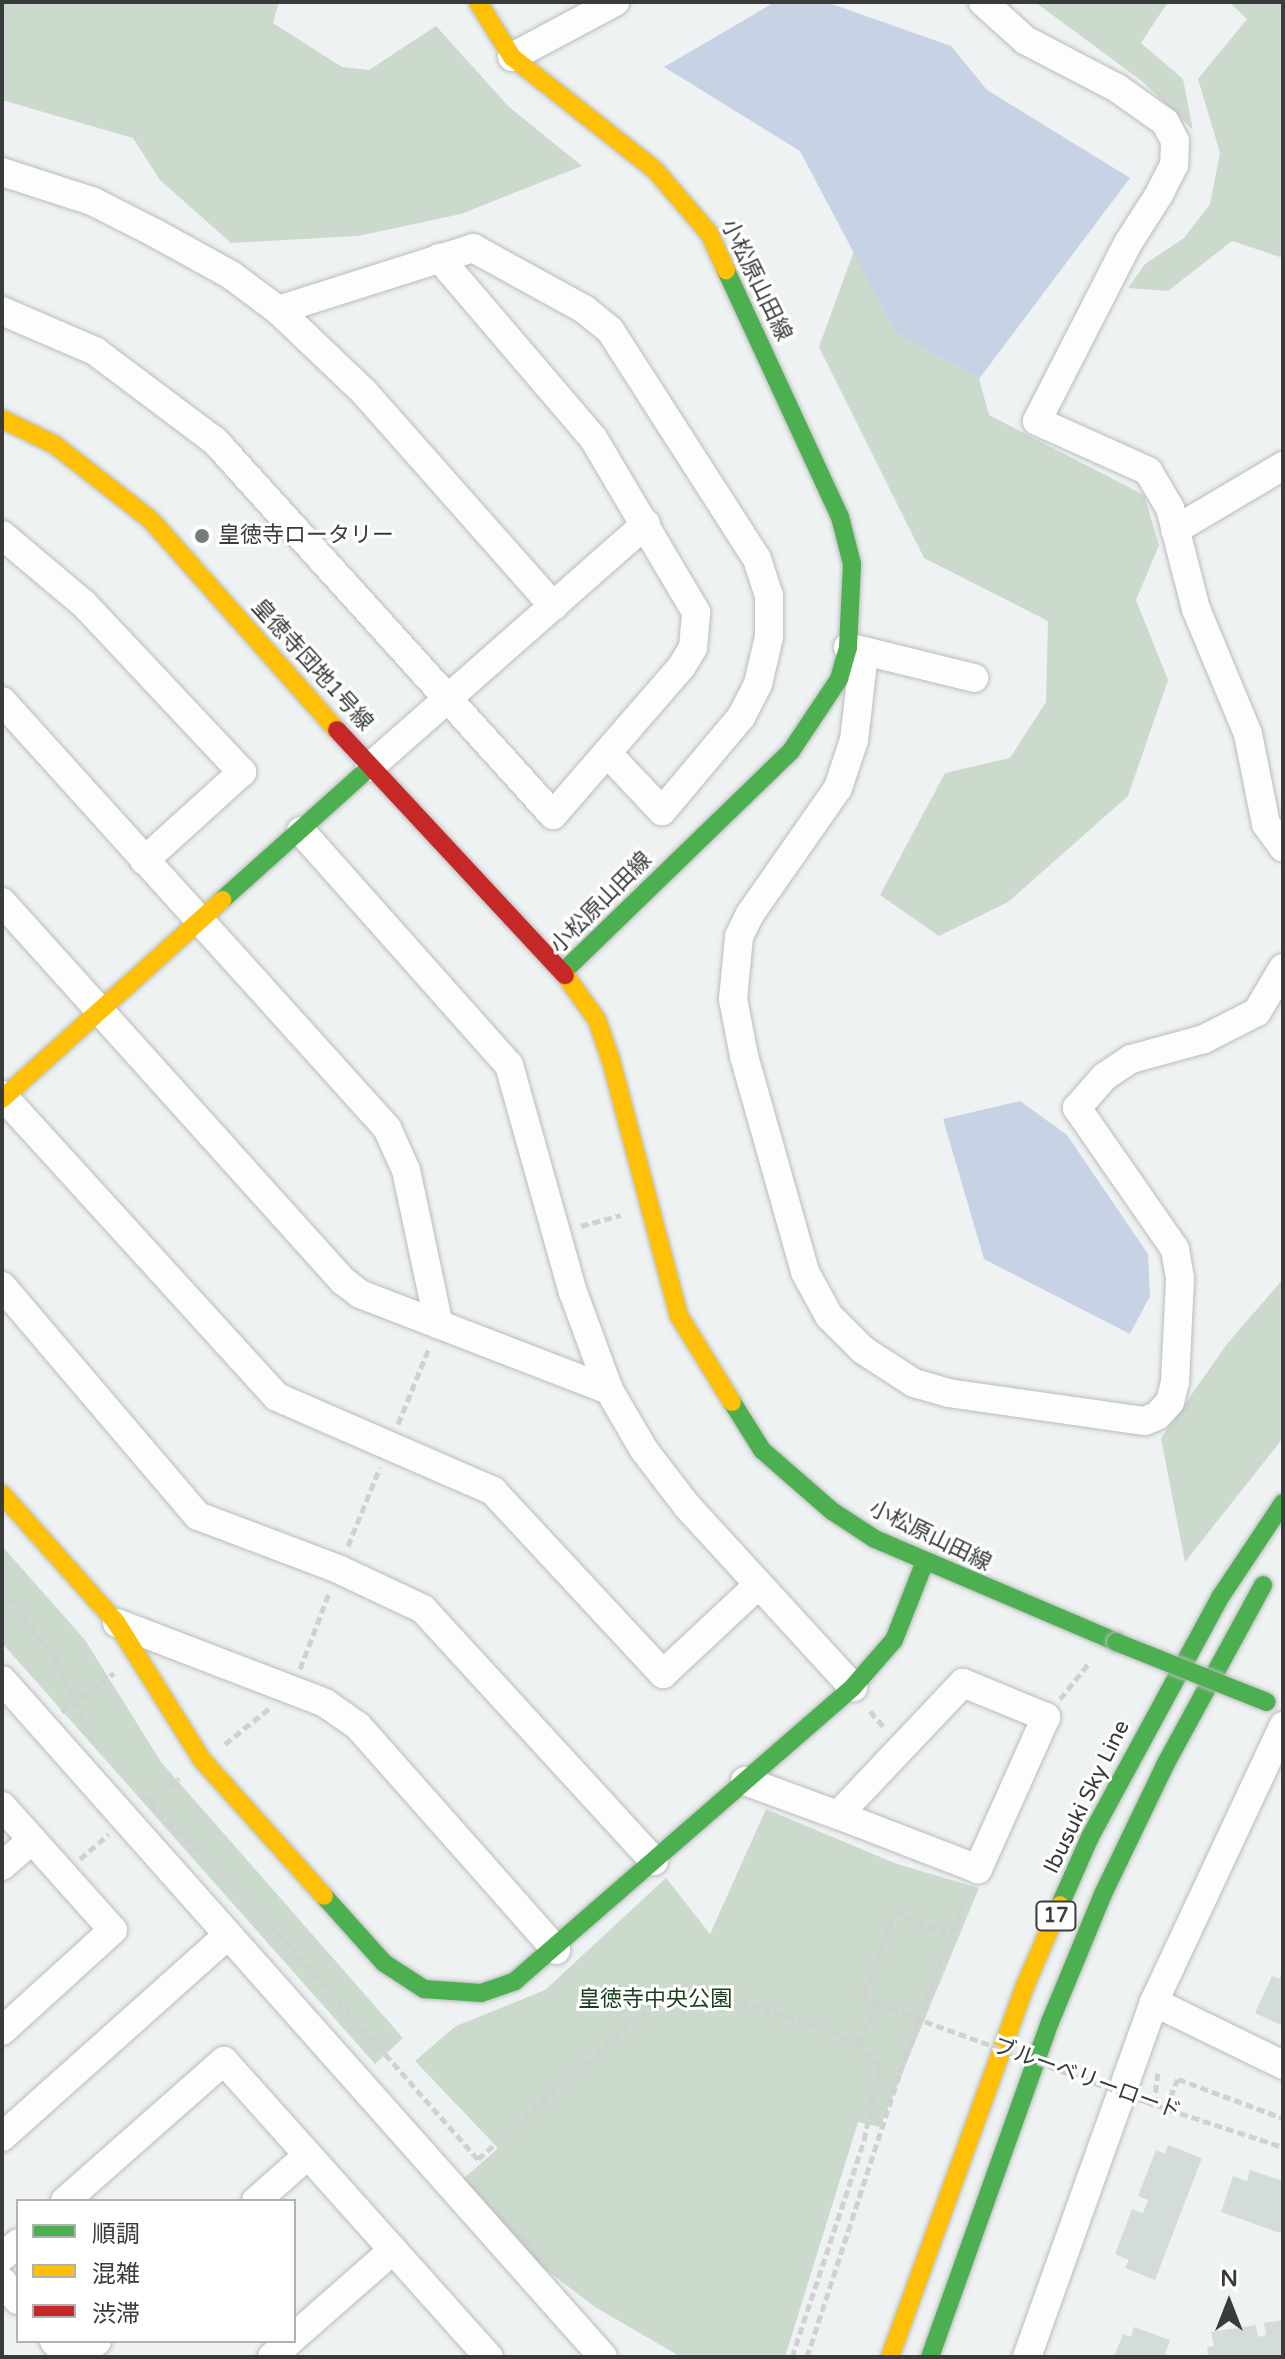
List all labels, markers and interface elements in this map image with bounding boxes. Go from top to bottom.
street label: 小松原山田線 [715,215,797,345]
place label: 皇徳寺ロータリー [218,523,394,549]
marker: 皇徳寺ロータリー [193,527,211,545]
street label: 皇徳寺団地1号線 [246,594,378,736]
street label: 小松原山田線 [545,847,657,959]
street label: 小松原山田線 [865,1495,995,1577]
street label: Ibusuki Sky Line [1038,1716,1136,1878]
road number: 17 [1034,1900,1078,1932]
park label: 皇徳寺中央公園 [578,1987,732,2013]
street label: ブルーベリーロード [989,2033,1185,2125]
legend [16,2199,296,2343]
text: 順調 [92,2220,140,2249]
text: 混雑 [92,2260,140,2289]
north arrow [1189,2263,1269,2343]
text: N [1220,2266,1238,2292]
text: 渋滞 [92,2300,140,2329]

